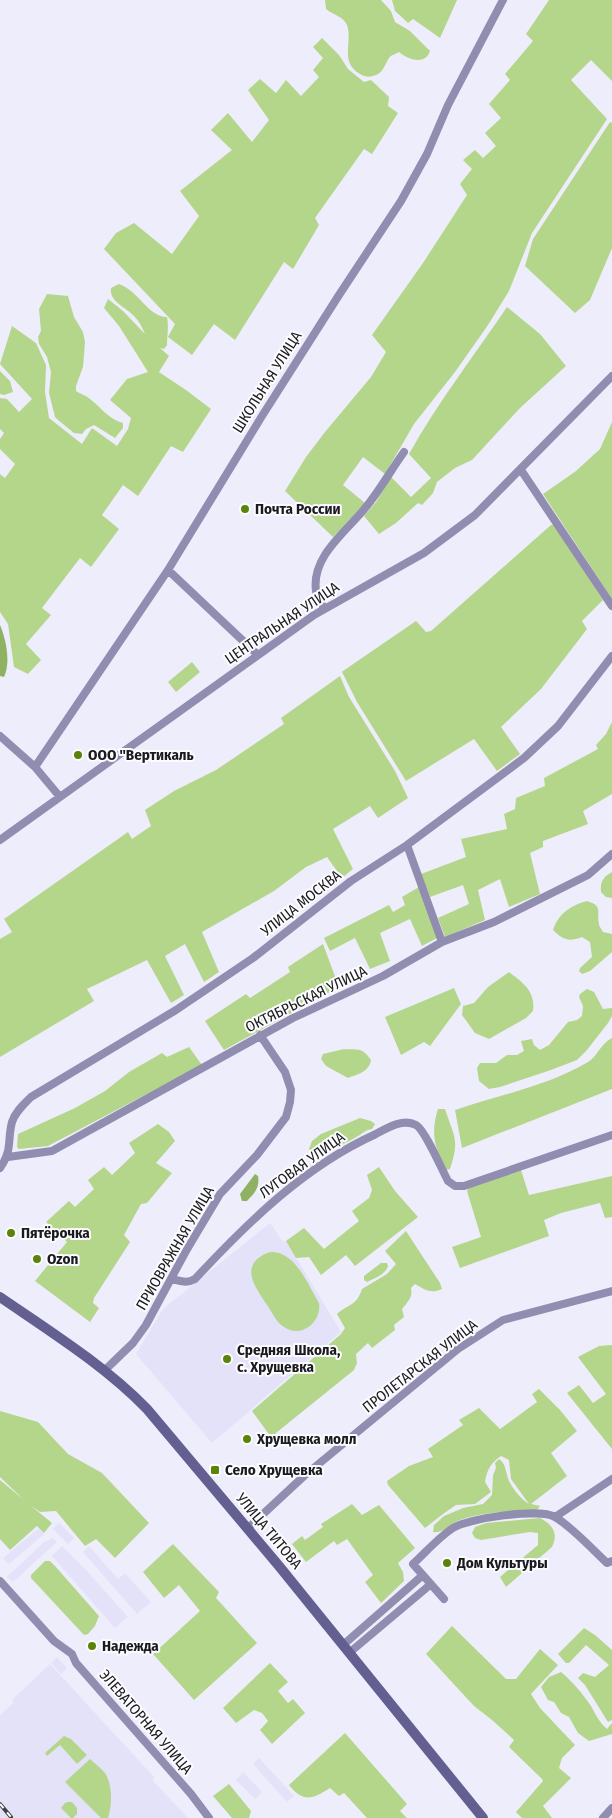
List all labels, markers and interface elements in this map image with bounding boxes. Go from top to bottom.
street label: ШКОЛЬНАЯ УЛИЦА [229,328,306,436]
place label: Почта России [255,500,341,518]
marker: Почта России [239,503,251,515]
street label: ЦЕНТРАЛЬНАЯ УЛИЦА [221,578,343,668]
place label: ООО "Вертикаль [88,746,194,764]
marker: ООО "Вертикаль [72,749,84,761]
street label: УЛИЦА МОСКВА [256,866,345,941]
street label: ОКТЯБРЬСКАЯ УЛИЦА [242,962,370,1036]
street label: ЛУГОВАЯ УЛИЦА [256,1128,348,1202]
street label: ПРИОВРАЖНАЯ УЛИЦА [132,1183,218,1313]
place label: Пятёрочка [21,1224,90,1242]
marker: Пятёрочка [5,1227,17,1239]
place label: Ozon [47,1250,78,1268]
marker: Ozon [31,1253,43,1265]
street label: ПРОЛЕТАРСКАЯ УЛИЦА [359,1315,481,1416]
place label: Средняя Школа, с. Хрущевка [237,1341,340,1376]
marker: Средняя Школа, с. Хрущевка [221,1353,233,1365]
place label: Хрущевка молл [256,1430,356,1448]
marker: Хрущевка молл [241,1433,253,1445]
place label: Село Хрущевка [225,1461,323,1479]
marker: Село Хрущевка [209,1464,221,1476]
street label: УЛИЦА ТИТОВА [231,1489,306,1573]
place label: Дом Культуры [456,1554,548,1572]
marker: Дом Культуры [441,1557,453,1569]
place label: Надежда [102,1637,159,1655]
marker: Надежда [86,1640,98,1652]
street label: ЭЛЕВАТОРНАЯ УЛИЦА [96,1666,196,1778]

